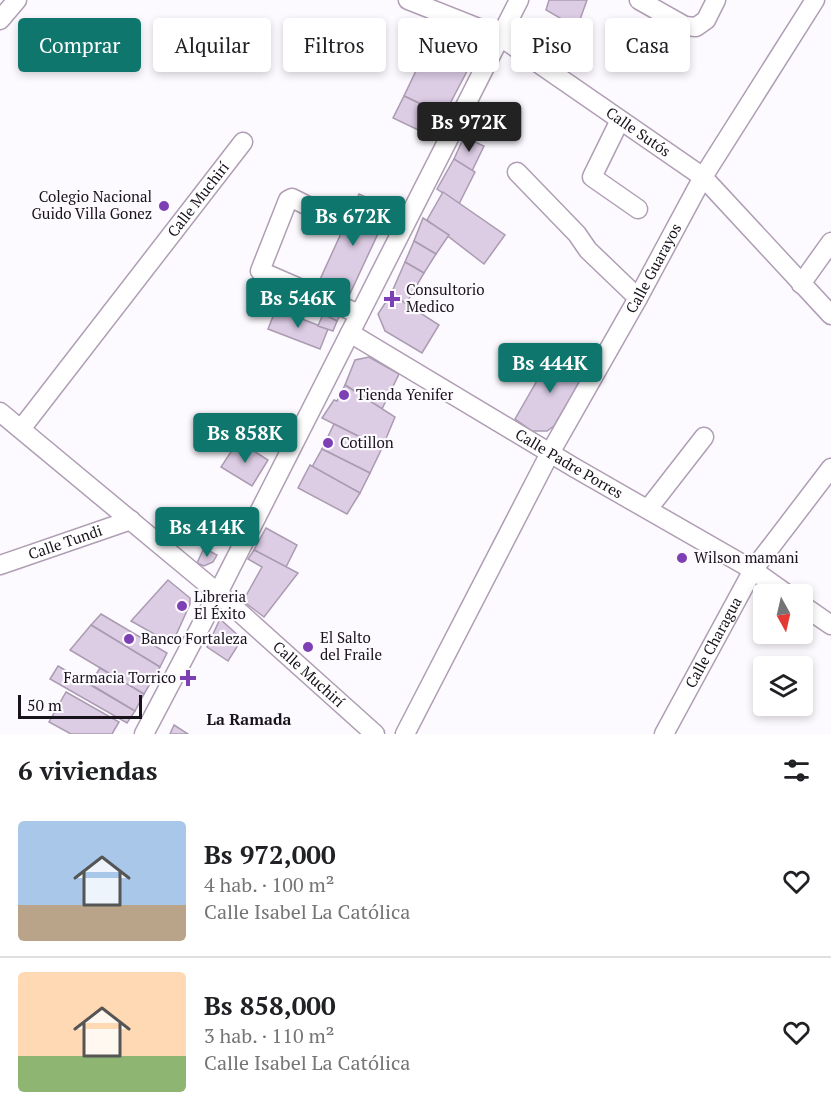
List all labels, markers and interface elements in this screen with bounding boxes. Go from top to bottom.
chip: Comprar [18,18,141,72]
chip: Alquilar [153,18,271,72]
chip: Filtros [283,18,386,72]
chip: Nuevo [398,18,499,72]
chip: Piso [511,18,593,72]
chip: Casa [605,18,690,72]
pin: Bs 972K [414,102,524,153]
street label: Calle Sutós [602,102,675,161]
text: Bs 972K [431,108,507,135]
street label: Calle Muchirí [162,157,233,241]
place label: Colegio Nacional Guido Villa Gonez [31,186,152,223]
pin: Bs 672K [298,196,408,247]
marker: Colegio Nacional Guido Villa Gonez [157,199,171,213]
text: Bs 672K [315,202,391,229]
street label: Calle Guarayos [620,219,685,317]
pin: Bs 546K [243,278,353,329]
place label: Consultorio Medico [406,279,485,316]
text: Bs 546K [260,284,336,311]
marker: Consultorio Medico [383,290,401,308]
pin: Bs 444K [495,343,605,394]
text: Bs 444K [512,349,588,376]
place label: Tienda Yenifer [356,384,453,404]
marker: Tienda Yenifer [337,388,351,402]
pin: Bs 858K [190,413,300,464]
text: Bs 858K [207,419,283,446]
street label: Calle Padre Porres [512,423,627,502]
place label: Cotillon [340,432,394,452]
marker: Cotillon [321,436,335,450]
pin: Bs 414K [152,507,262,558]
text: Bs 414K [169,513,245,540]
street label: Calle Tundi [25,520,104,564]
place label: Wilson mamani [694,547,799,567]
marker: Wilson mamani [675,551,689,565]
north arrow [753,584,813,644]
map controls [753,584,813,716]
place label: Libreria El Éxito [194,586,247,623]
street label: Calle Charagua [680,593,746,691]
marker: Libreria El Éxito [175,599,189,613]
place label: El Salto del Fraile [320,627,382,664]
place label: Banco Fortaleza [141,628,248,648]
marker: Banco Fortaleza [122,632,136,646]
street label: Calle Muchirí [269,636,350,711]
marker: El Salto del Fraile [301,640,315,654]
button: layers [753,656,813,716]
place label: Farmacia Torrico [64,667,176,687]
marker: Farmacia Torrico [181,671,195,685]
scale bar [18,692,142,720]
text: 50 m [27,694,62,716]
district label: La Ramada [207,708,291,730]
text: 6 viviendas [18,753,158,787]
icon: filters [780,754,813,787]
text: Bs 972,000 [204,837,336,871]
icon: home [66,845,138,917]
icon: heart [780,865,813,898]
text: 4 hab. · 100 m² [204,871,334,898]
text: Calle Isabel La Católica [204,898,410,925]
text: Bs 858,000 [204,988,336,1022]
icon: home [66,996,138,1068]
icon: heart [780,1016,813,1049]
text: 3 hab. · 110 m² [204,1022,334,1049]
text: Calle Isabel La Católica [204,1049,410,1076]

